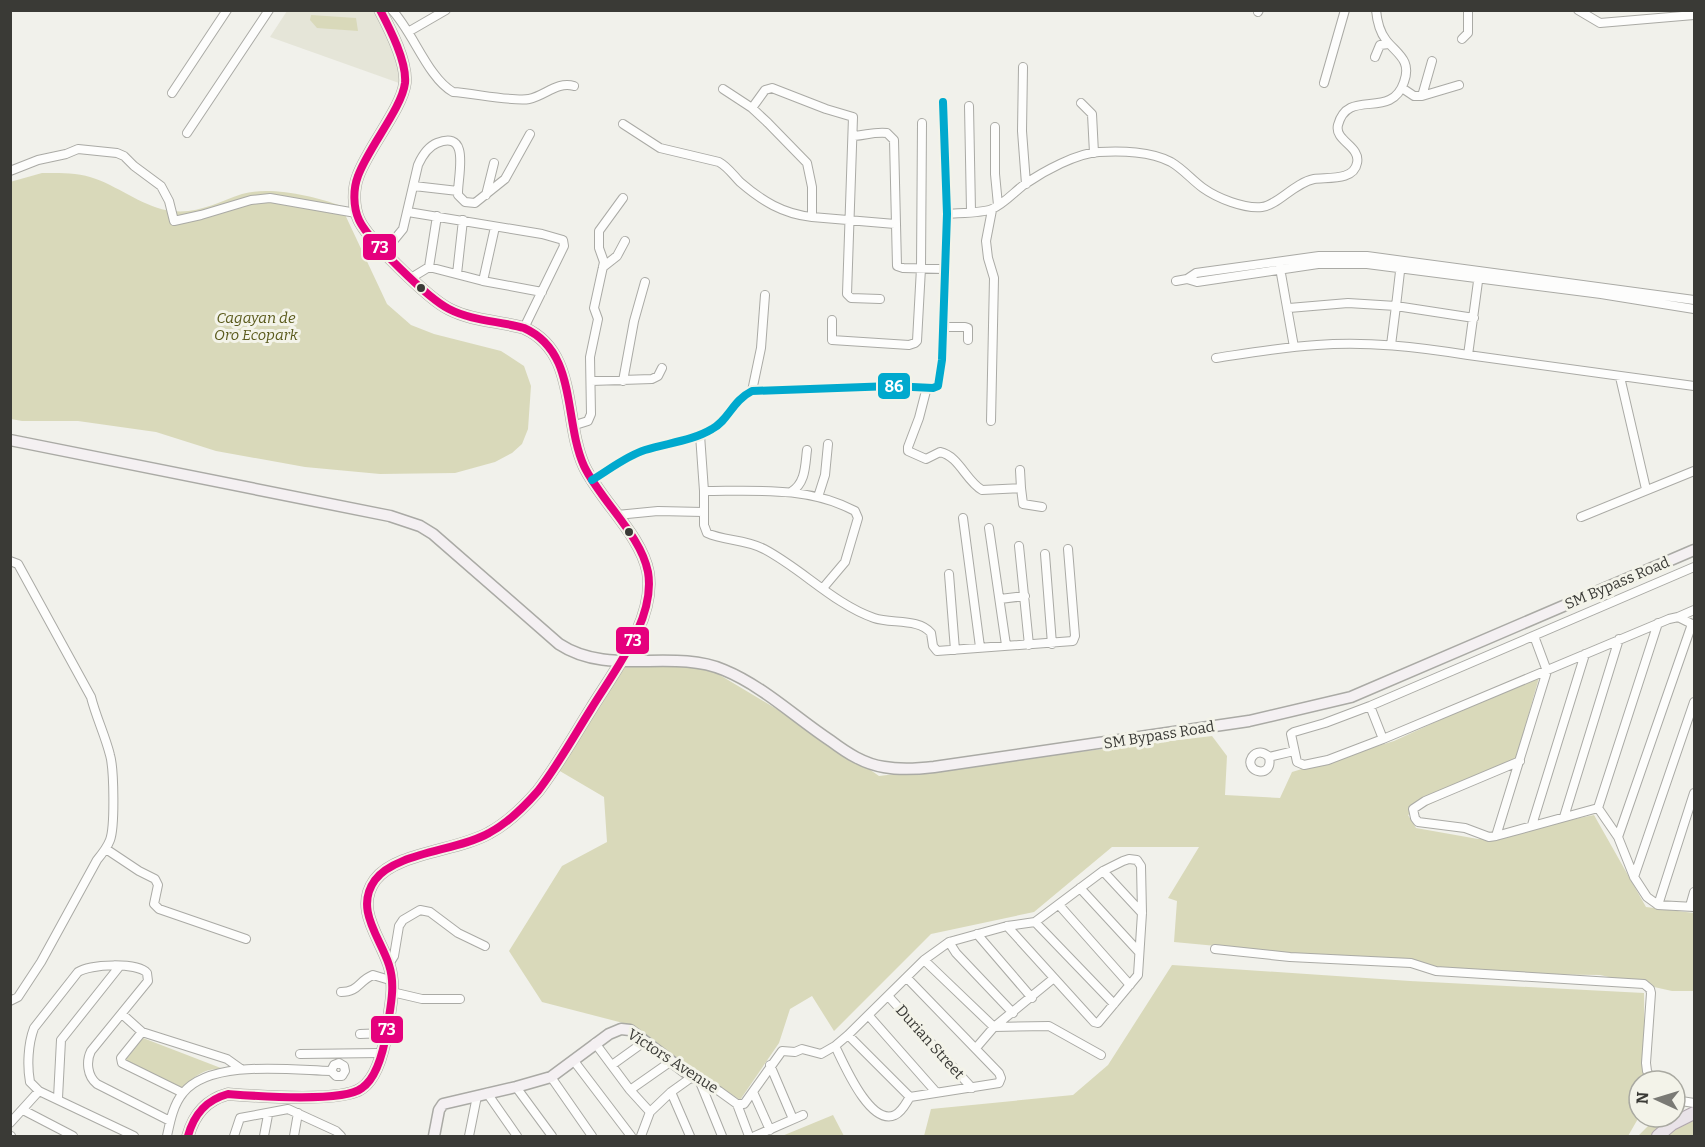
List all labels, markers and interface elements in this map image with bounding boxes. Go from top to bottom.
line badge: 73 [362,233,397,261]
text: 73 [371,238,389,257]
unlabelled marker [415,282,427,294]
park label: Cagayan de Oro Ecopark [214,309,299,344]
line badge: 86 [877,372,911,400]
text: 86 [884,377,904,396]
unlabelled marker [623,526,635,538]
street label: SM Bypass Road [1562,553,1672,613]
line badge: 73 [615,626,650,655]
text: 73 [624,631,642,650]
street label: SM Bypass Road [1102,717,1216,753]
street label: Durian Street [892,1001,968,1083]
line badge: 73 [370,1015,404,1044]
text: 73 [378,1020,396,1039]
street label: Victors Avenue [624,1025,722,1097]
north arrow [1627,1069,1687,1129]
text: N [1633,1091,1652,1105]

